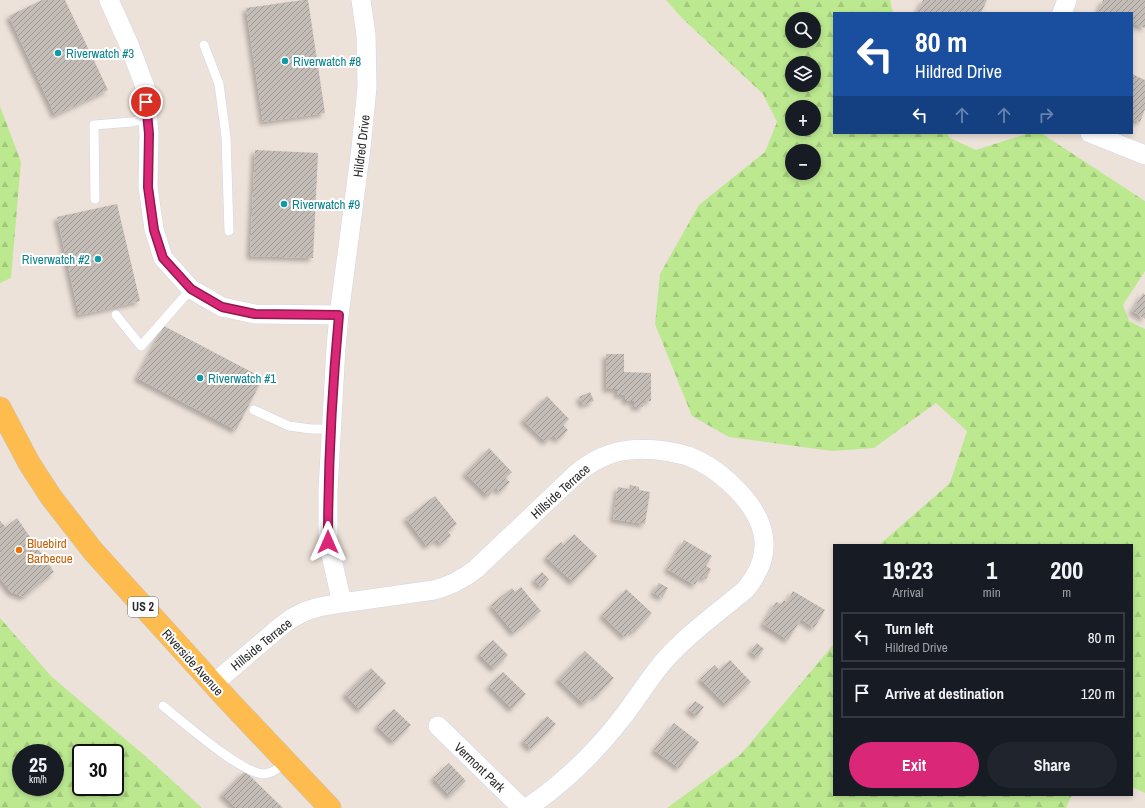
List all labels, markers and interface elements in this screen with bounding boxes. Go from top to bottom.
map controls [785,12,821,180]
button: search [785,12,821,48]
text: 80 m [915,23,967,61]
icon: left [849,28,901,80]
place label: Riverwatch #3 [66,45,134,62]
marker: Riverwatch #3 [53,48,63,58]
place label: Riverwatch #8 [293,53,361,70]
marker: Riverwatch #8 [280,56,290,66]
button: layers [785,56,821,92]
text: Hildred Drive [915,59,1002,84]
pin [129,85,163,119]
icon: arrive [135,91,157,113]
button: + [785,100,821,136]
icon: left [909,104,931,126]
icon: ahead [951,104,973,126]
icon: ahead [993,104,1015,126]
icon: right [1035,104,1057,126]
street label: Hildred Drive [349,114,374,178]
button: − [785,144,821,180]
place label: Riverwatch #9 [292,196,360,213]
marker: Riverwatch #9 [279,199,289,209]
place label: Riverwatch #2 [22,251,90,268]
marker: Riverwatch #2 [93,254,103,264]
place label: Riverwatch #1 [208,370,276,387]
marker: Riverwatch #1 [195,373,205,383]
street label: Hillside Terrace [527,460,594,522]
position arrow [307,521,349,563]
place label: Bluebird Barbecue [27,535,73,567]
marker: Bluebird Barbecue [14,545,24,555]
text: 19:23 [883,554,933,586]
text: 1 [986,554,997,586]
text: 200 [1050,554,1083,586]
text: Arrival [893,584,923,601]
text: min [983,584,1001,601]
text: m [1062,584,1071,601]
road number: US 2 [128,597,158,617]
street label: Hillside Terrace [227,614,295,674]
text: Turn left [885,618,933,639]
street label: Riverside Avenue [158,625,227,699]
icon: left [851,626,873,648]
text: 80 m [1088,627,1115,648]
text: Hildred Drive [885,639,948,656]
icon: arrive [851,682,873,704]
text: Arrive at destination [885,683,1004,704]
text: 120 m [1081,683,1115,704]
street label: Vermont Park [451,739,509,796]
button: Exit [849,742,979,788]
button: Share [987,742,1117,788]
speed limit sign: 30 [72,744,124,796]
text: 25 [29,751,47,778]
text: km/h [29,773,47,786]

